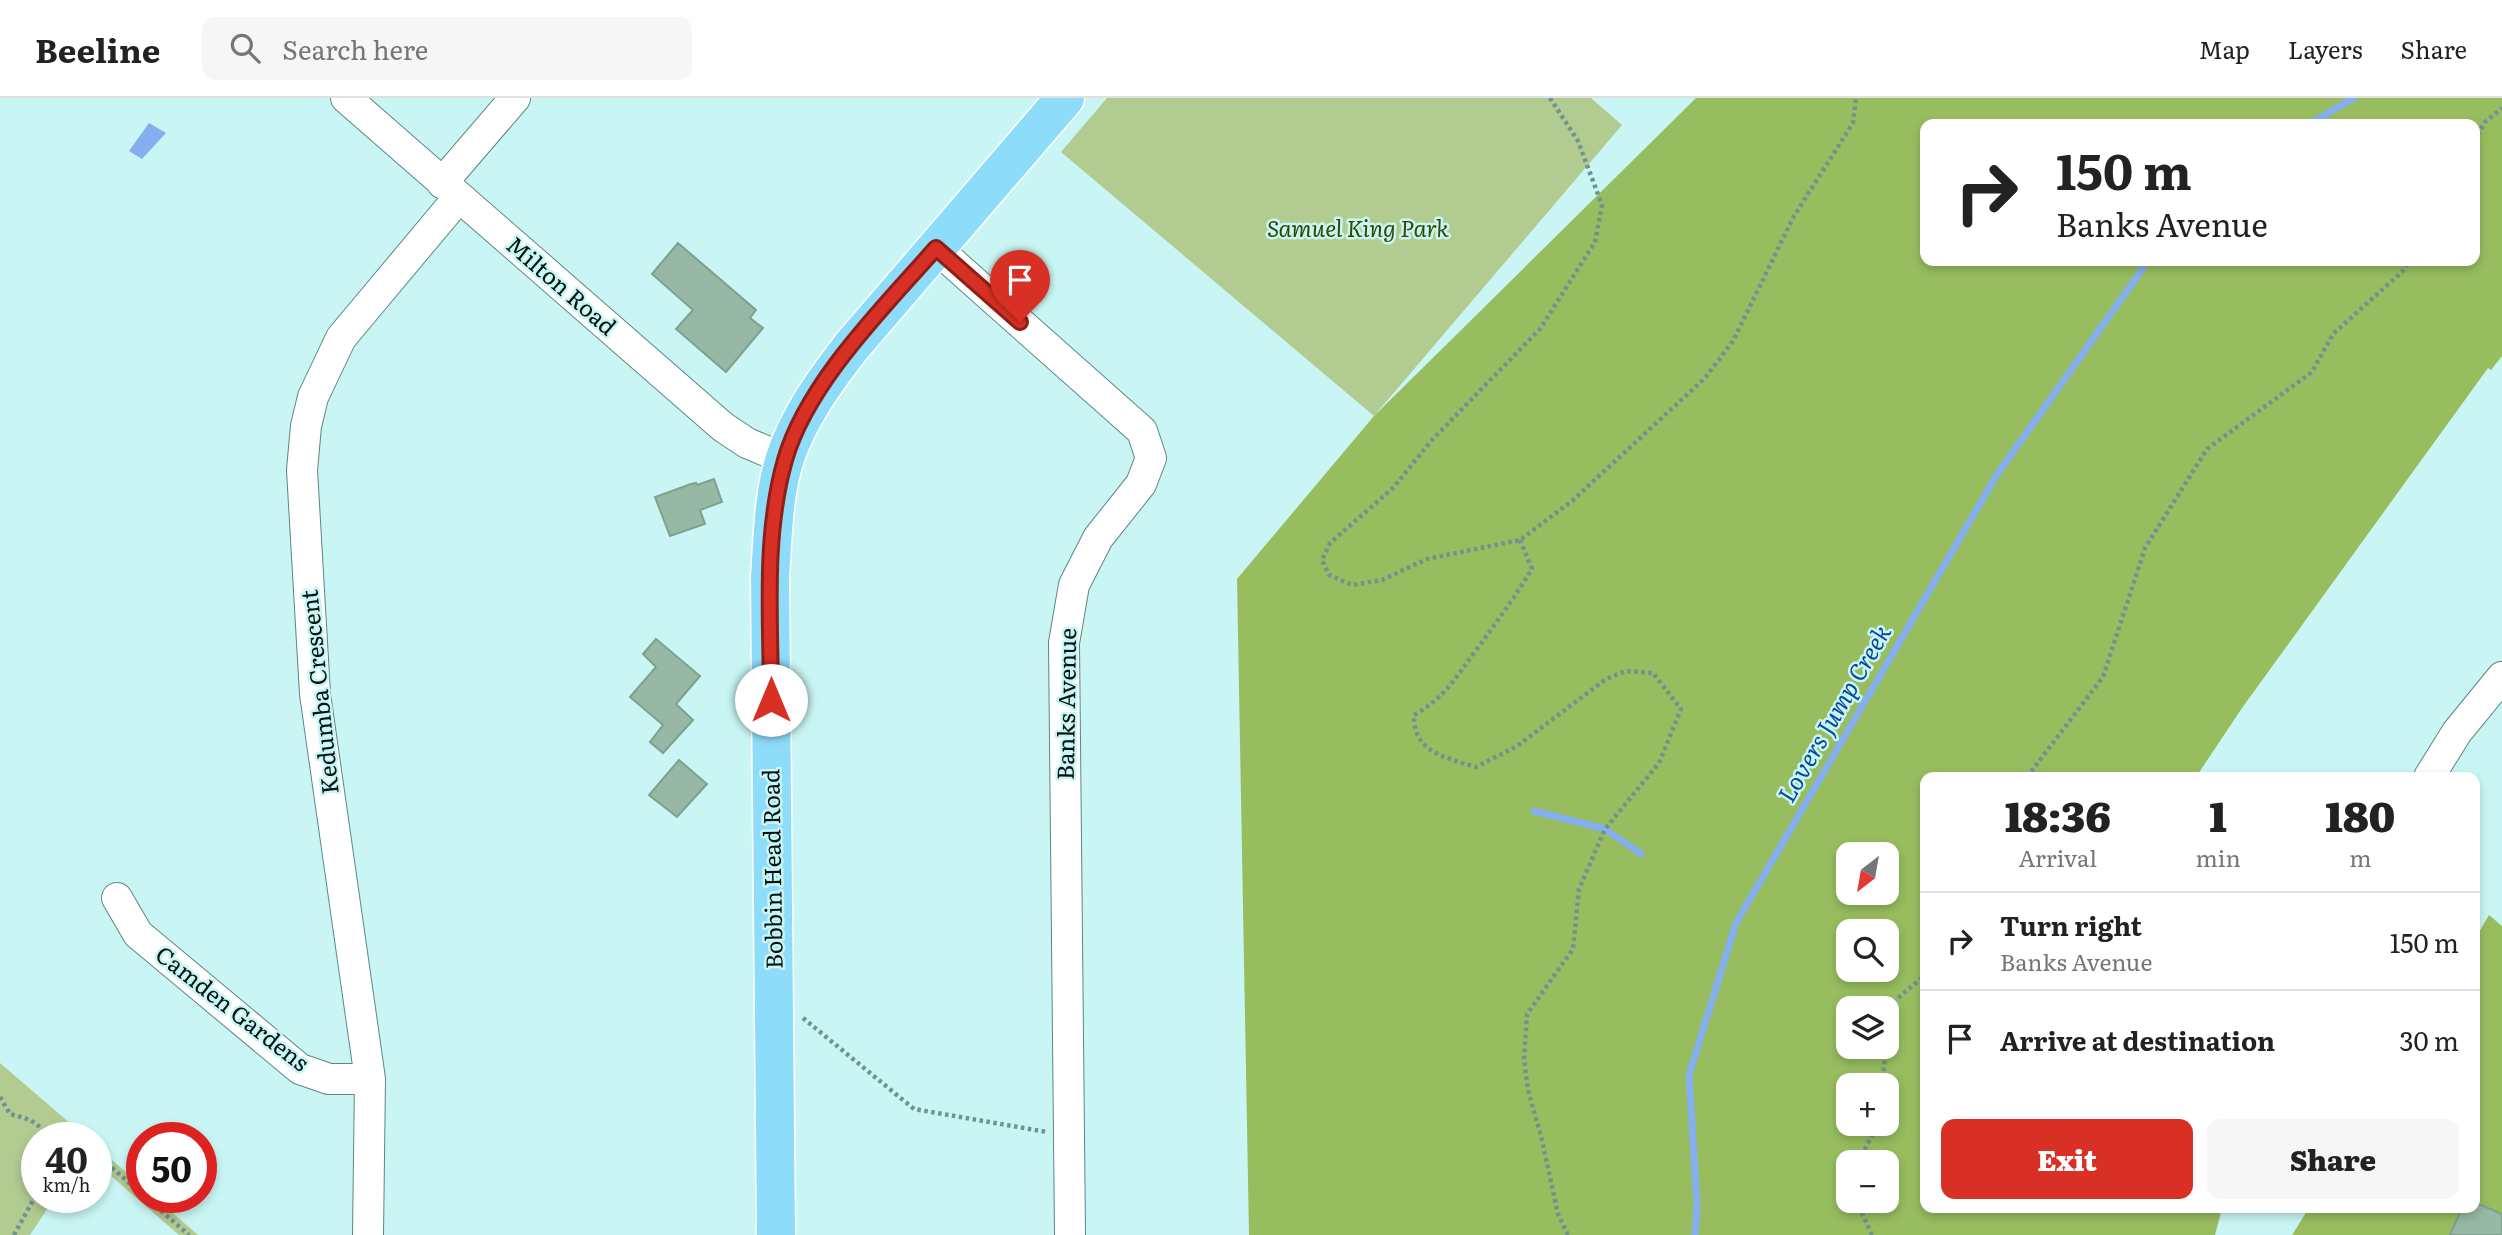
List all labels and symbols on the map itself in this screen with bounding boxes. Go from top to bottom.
park label: Samuel King Park [1267,210,1449,244]
street label: Milton Road [500,227,625,342]
pin [990,250,1050,322]
street label: Kedumba Crescent [290,588,346,796]
water label: Lovers Jump Creek [1768,617,1898,808]
street label: Banks Avenue [1047,627,1083,780]
position arrow [734,663,808,737]
street label: Bobbin Head Road [752,769,790,970]
north arrow [1836,842,1899,905]
street label: Camden Gardens [149,937,317,1078]
speed limit sign: 50 [126,1122,217,1213]

